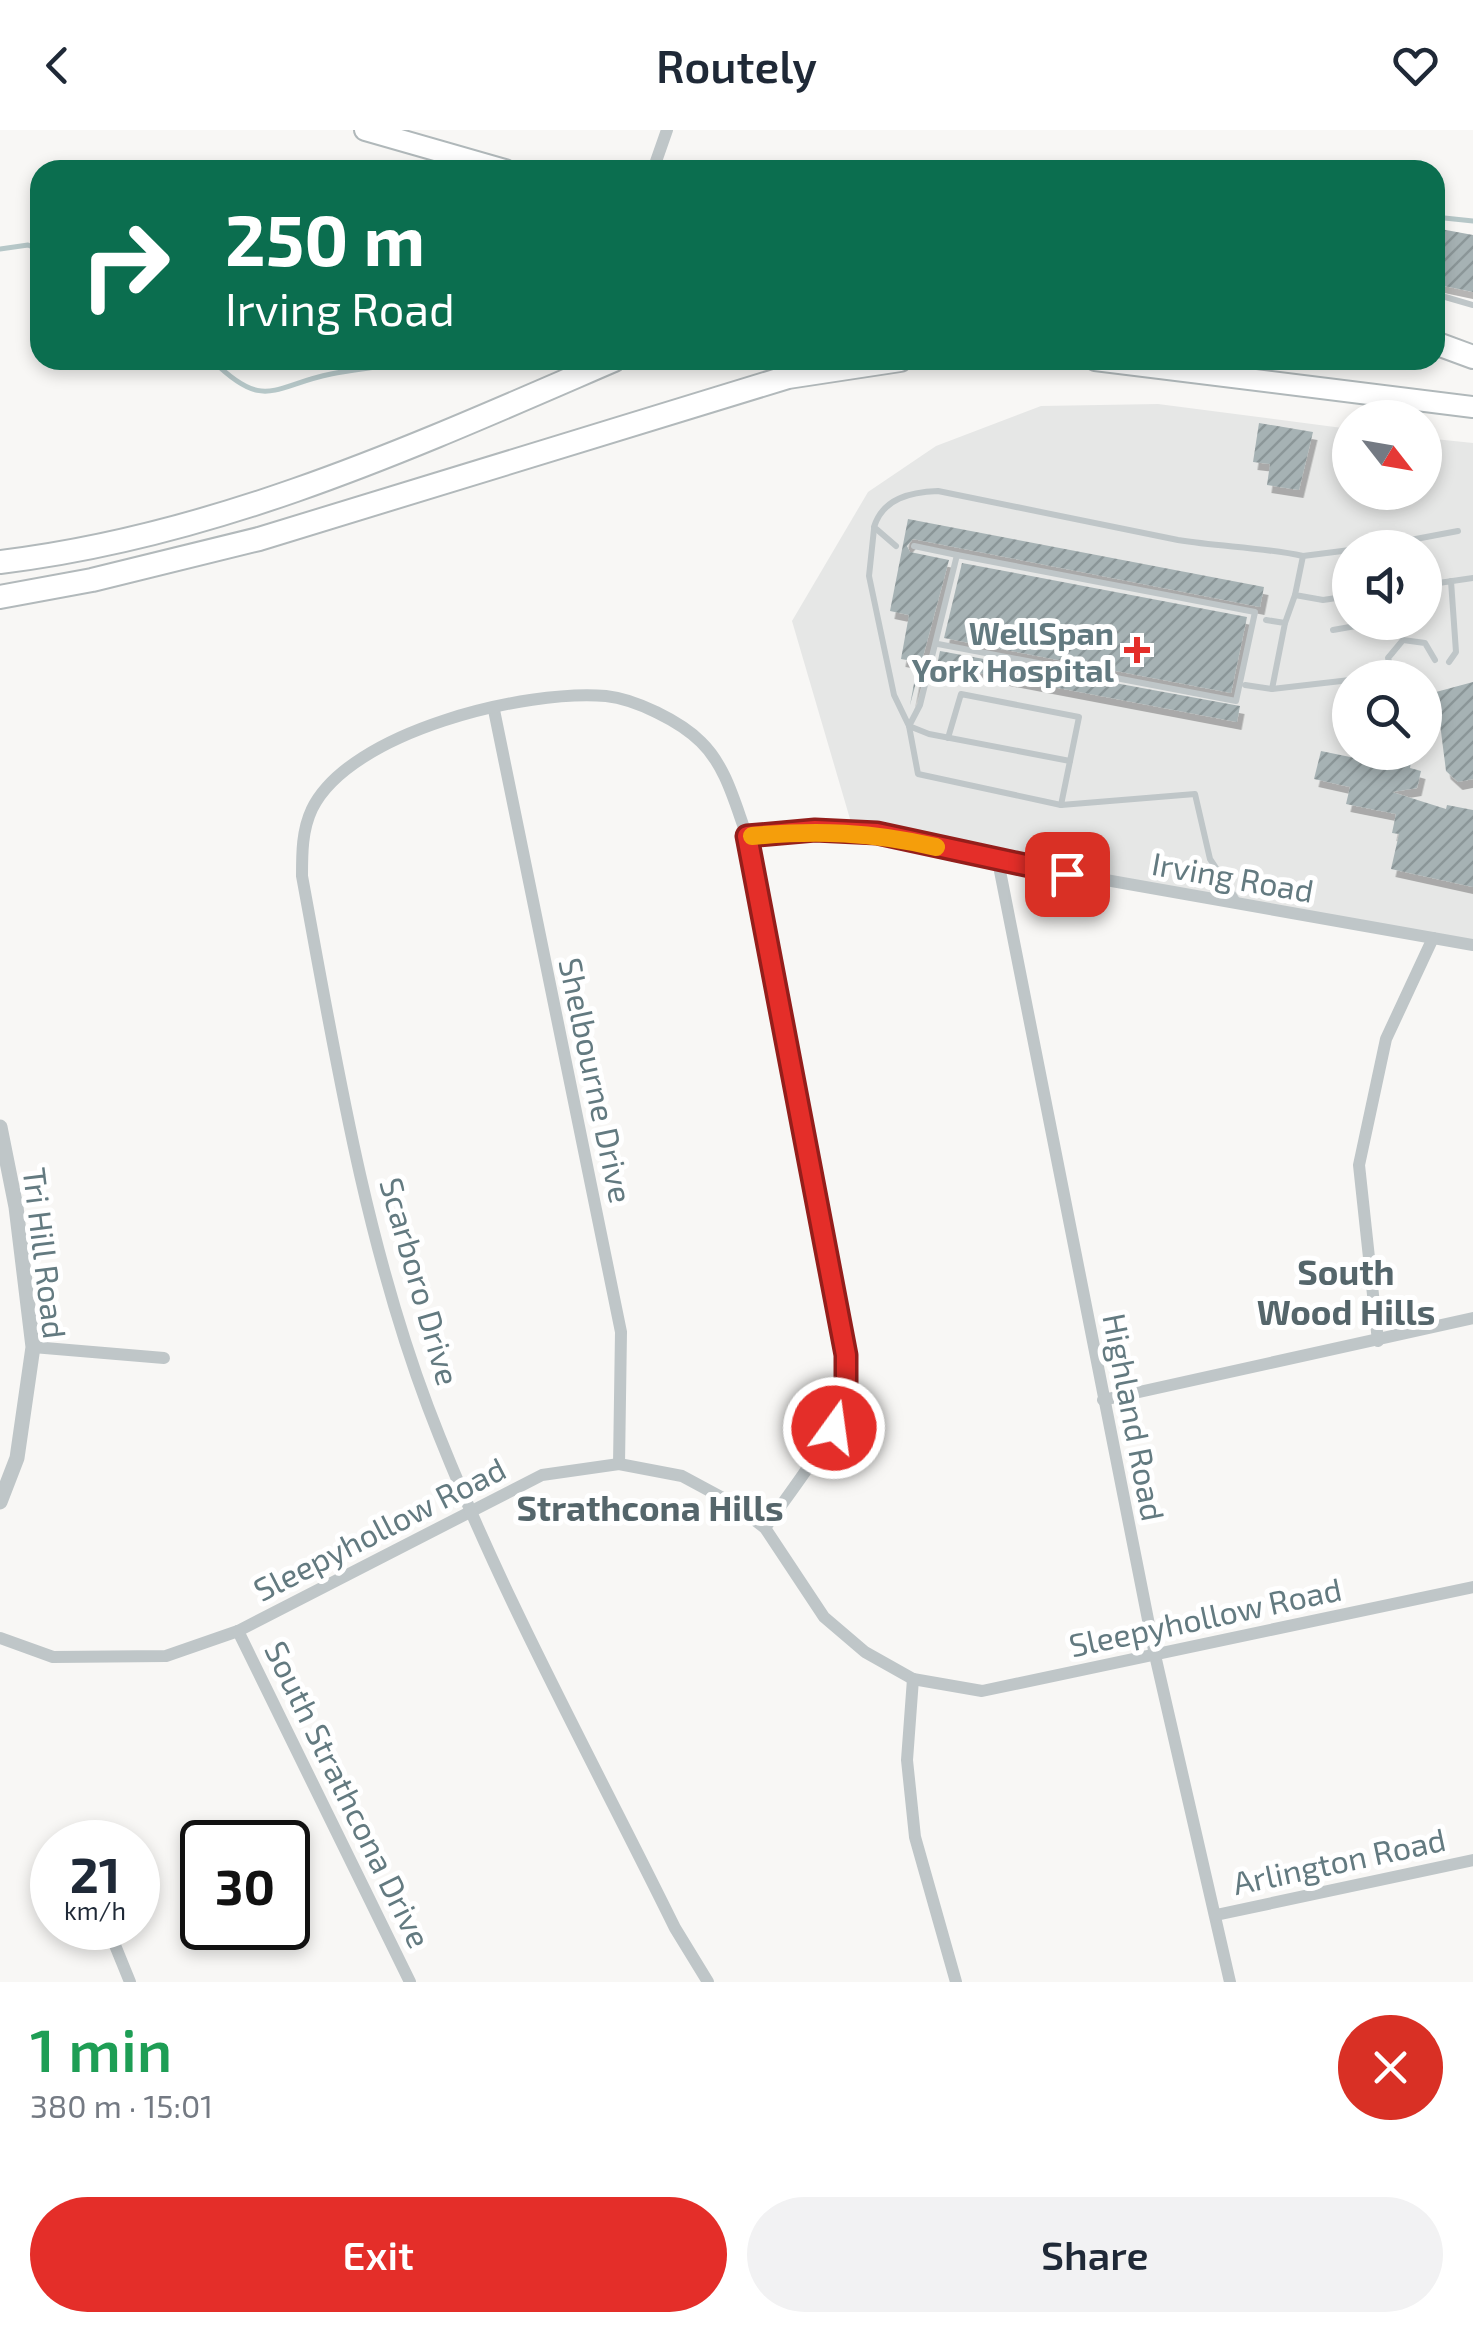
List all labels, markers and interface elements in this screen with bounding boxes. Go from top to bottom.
icon: back [30,38,85,93]
text: Routely [656,38,817,92]
icon: heart [1388,38,1443,93]
text: 250 m [225,196,425,280]
icon: right [60,200,190,330]
text: Irving Road [225,281,455,335]
north arrow [1332,400,1442,510]
map controls [1332,400,1442,770]
button: sound [1332,530,1442,640]
place label: WellSpan York Hospital [912,613,1114,688]
marker: WellSpan York Hospital [1124,637,1150,663]
button: search [1332,660,1442,770]
pin [1025,832,1110,917]
street label: Irving Road [1149,843,1317,909]
icon: arrive [1040,847,1095,902]
street label: Shelbourne Drive [552,954,642,1206]
street label: Tri Hill Road [17,1165,75,1341]
street label: Scarboro Drive [373,1173,469,1389]
district label: South Wood Hills [1257,1250,1435,1332]
street label: Highland Road [1096,1310,1174,1524]
position arrow [782,1376,886,1480]
street label: Sleepyhollow Road [247,1448,511,1608]
district label: Strathcona Hills [516,1486,784,1528]
street label: Sleepyhollow Road [1065,1569,1345,1663]
street label: South Strathcona Drive [258,1635,440,1953]
street label: Arlington Road [1229,1819,1449,1901]
speed limit sign: 30 [180,1820,310,1950]
text: 21 [70,1843,120,1903]
text: km/h [64,1895,126,1925]
text: 1 min [30,2012,172,2084]
button: close [1338,2015,1443,2120]
text: 380 m · 15:01 [30,2086,213,2124]
button: Exit [30,2197,727,2312]
button: Share [747,2197,1443,2312]

